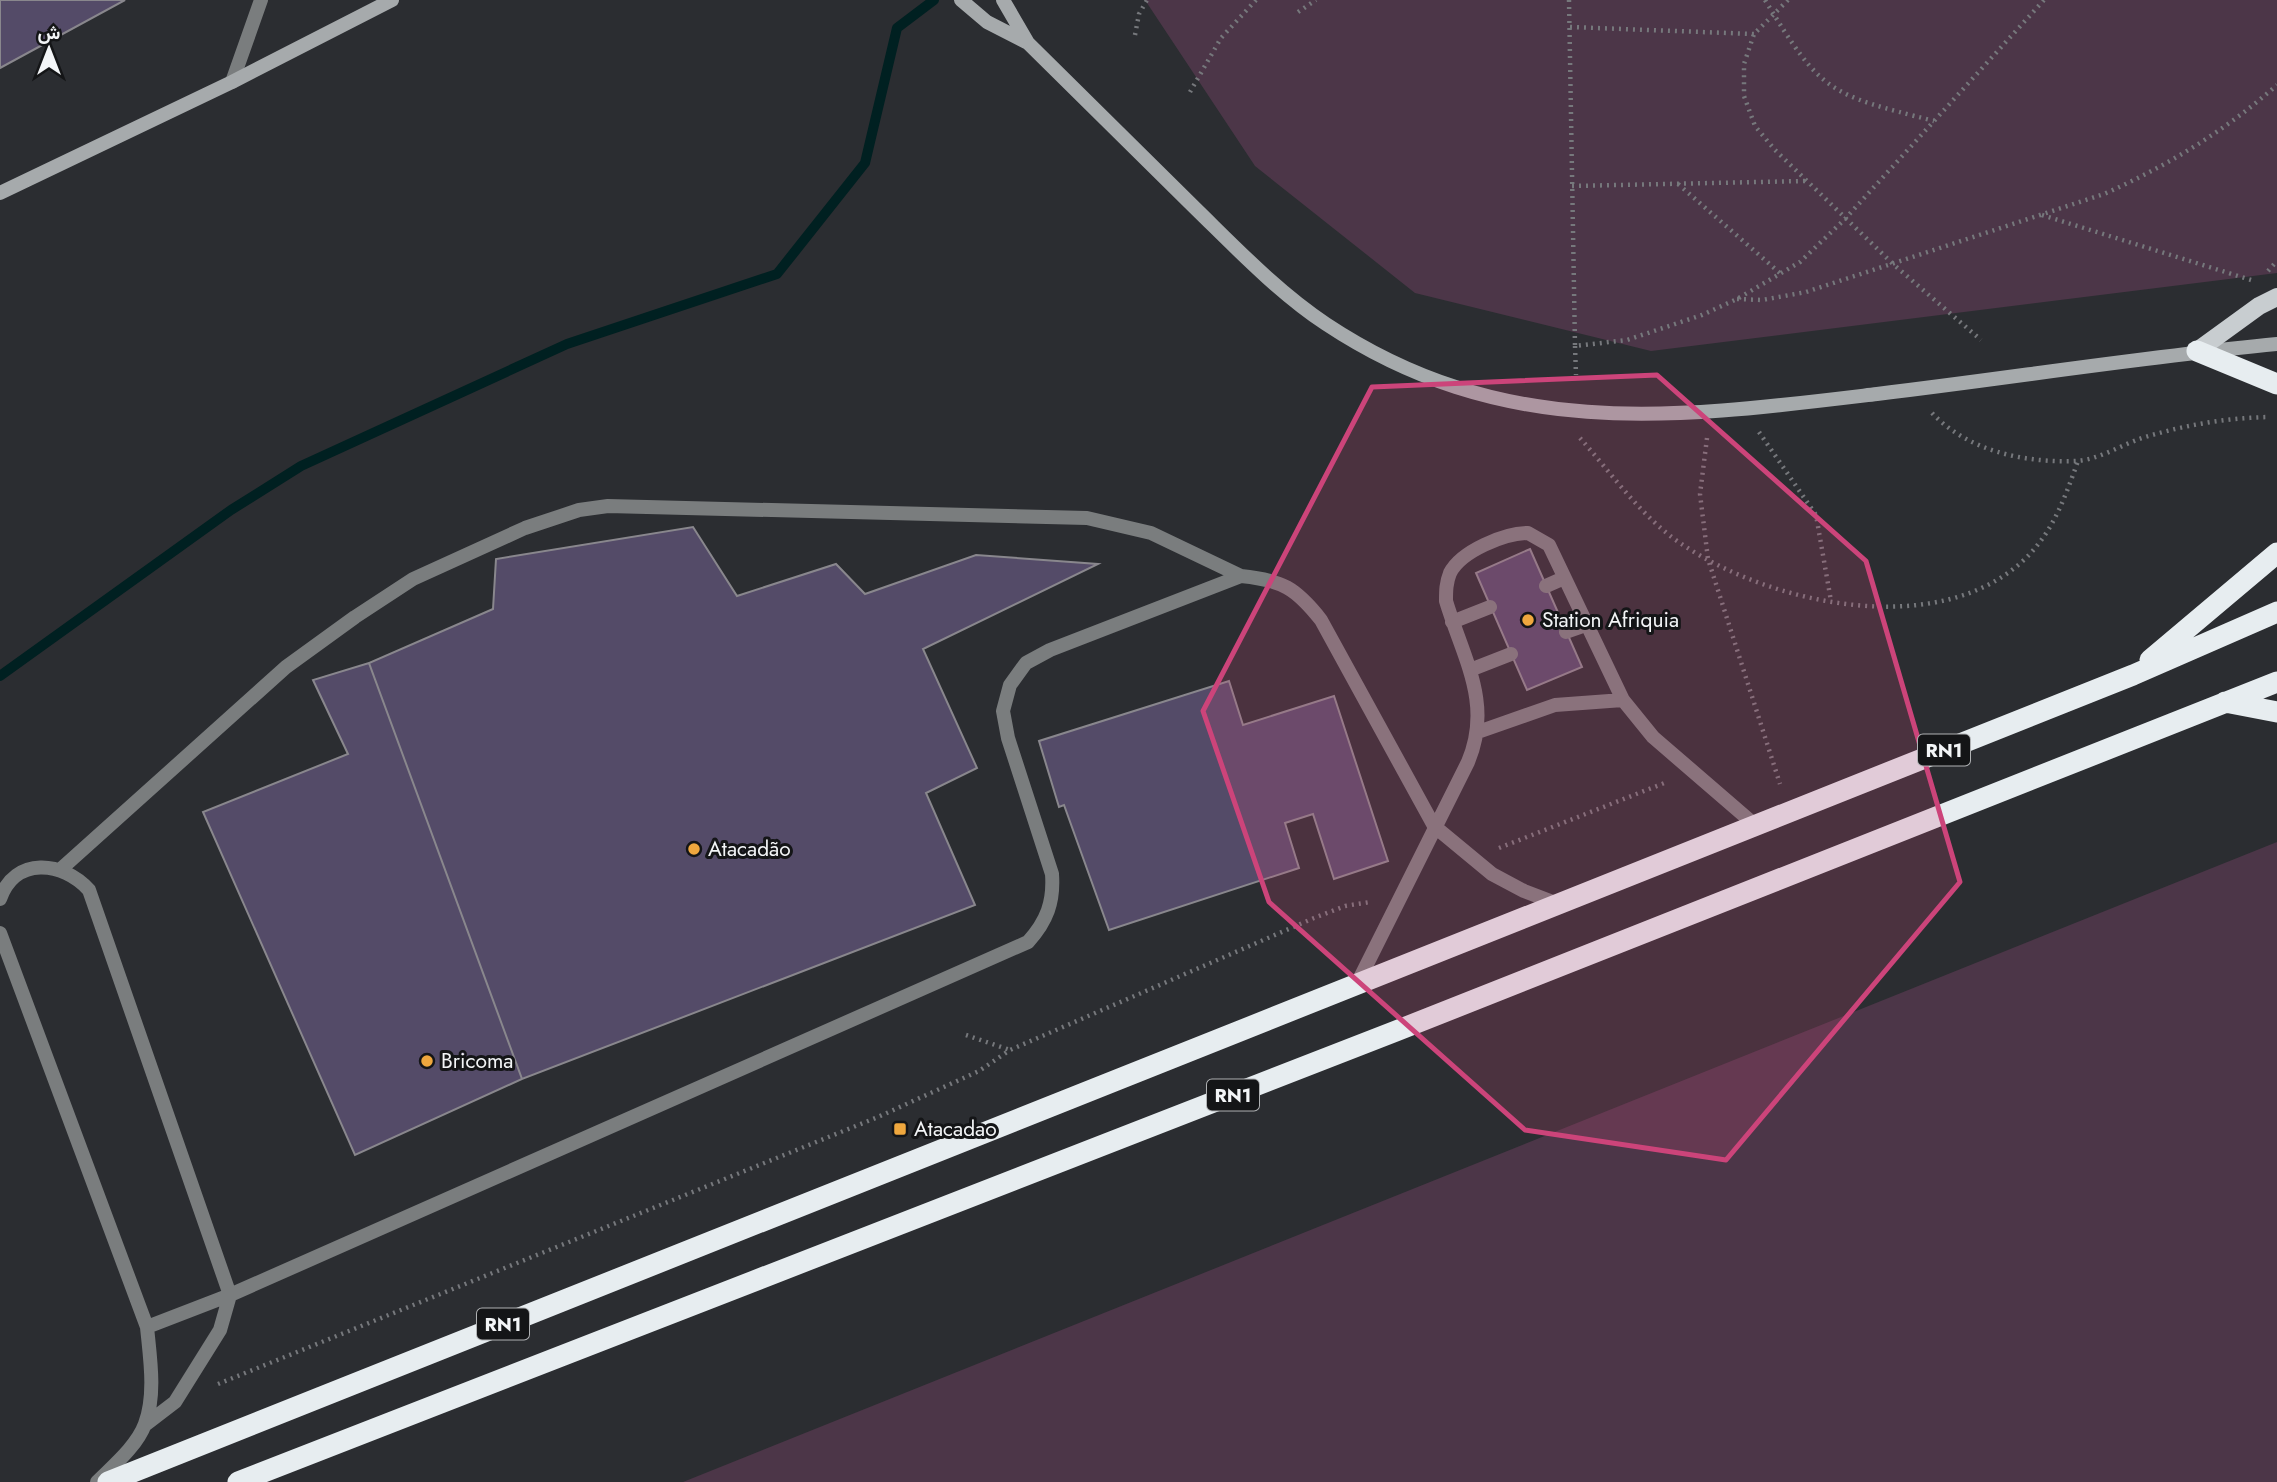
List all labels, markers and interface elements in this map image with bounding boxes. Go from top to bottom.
north arrow [14,14,84,84]
text: ش [38,19,61,46]
place label: Station Afriquia [1542,605,1679,635]
marker: Station Afriquia [1520,612,1536,628]
road number: RN1 [1918,734,1970,765]
place label: Atacadão [708,834,791,864]
marker: Atacadão [686,841,702,857]
place label: Bricoma [441,1046,513,1076]
marker: Bricoma [419,1053,435,1069]
road number: RN1 [1207,1079,1259,1110]
place label: Atacadao [914,1114,997,1144]
marker: Atacadao [892,1121,908,1137]
road number: RN1 [477,1308,529,1340]

